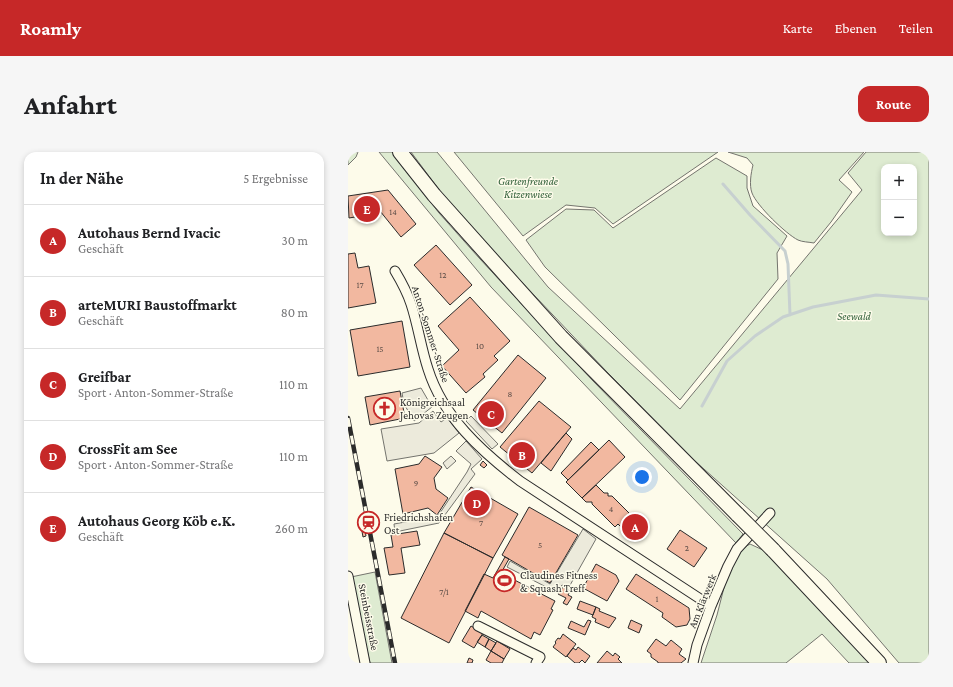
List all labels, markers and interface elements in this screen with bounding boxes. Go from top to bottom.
text: Roamly [20,18,81,39]
text: Karte [783,20,813,36]
text: Ebenen [835,20,877,36]
text: Teilen [899,20,933,36]
button: Route [858,86,929,122]
text: Anfahrt [24,89,117,120]
map controls [881,164,917,236]
button: + [881,164,917,200]
text: In der Nähe [40,169,123,188]
text: 5 Ergebnisse [243,171,308,186]
park label: Gartenfreunde Kitzenwiese [498,175,559,200]
pin: E [354,194,380,224]
button: − [881,200,917,236]
house number: 14 [389,207,397,217]
text: Autohaus Bernd Ivacic [78,225,221,241]
text: A [49,233,57,248]
text: 30 m [282,233,308,248]
text: Geschäft [78,241,124,256]
house number: 12 [439,270,447,280]
house number: 17 [356,280,364,290]
street label: Anton-Sommer-Straße [410,284,452,384]
text: arteMURI Baustoffmarkt [78,297,237,313]
text: B [49,305,57,320]
text: 80 m [281,305,308,320]
park label: Seewald [837,310,872,322]
text: Geschäft [78,313,124,328]
house number: 10 [476,341,484,351]
house number: 15 [376,344,384,354]
text: Greifbar [78,369,131,385]
text: C [49,377,57,392]
text: 110 m [279,377,308,392]
text: Sport · Anton-Sommer-Straße [78,385,233,400]
house number: 8 [508,389,513,399]
church icon: Königreichsaal Jehovas Zeugen [372,395,398,421]
place label: Königreichsaal Jehovas Zeugen [399,396,468,422]
pin: C [478,399,504,429]
pin: B [509,440,535,470]
text: CrossFit am See [78,441,177,457]
text: D [49,449,57,464]
text: 110 m [279,449,308,464]
text: Sport · Anton-Sommer-Straße [78,457,233,472]
your location [632,467,652,487]
house number: 9 [414,478,419,488]
pin: D [464,488,490,518]
house number: 4 [609,504,614,514]
station icon: Friedrichshafen Ost [355,510,381,536]
place label: Friedrichshafen Ost [384,511,453,536]
pin: A [622,512,648,542]
text: Autohaus Georg Köb e.K. [78,513,235,529]
house number: 7 [479,518,483,528]
text: E [49,521,57,536]
text: 260 m [275,521,308,536]
text: Geschäft [78,529,124,544]
house number: 5 [538,540,542,550]
house number: 2 [685,543,689,553]
sports icon: Claudines Fitness & Squash Treff [491,568,517,594]
place label: Claudines Fitness & Squash Treff [520,569,597,595]
street label: Am Klärwerk [686,572,719,630]
street label: Steinbeisstraße [357,583,381,652]
house number: 7/1 [439,587,449,597]
house number: 1 [656,594,659,604]

